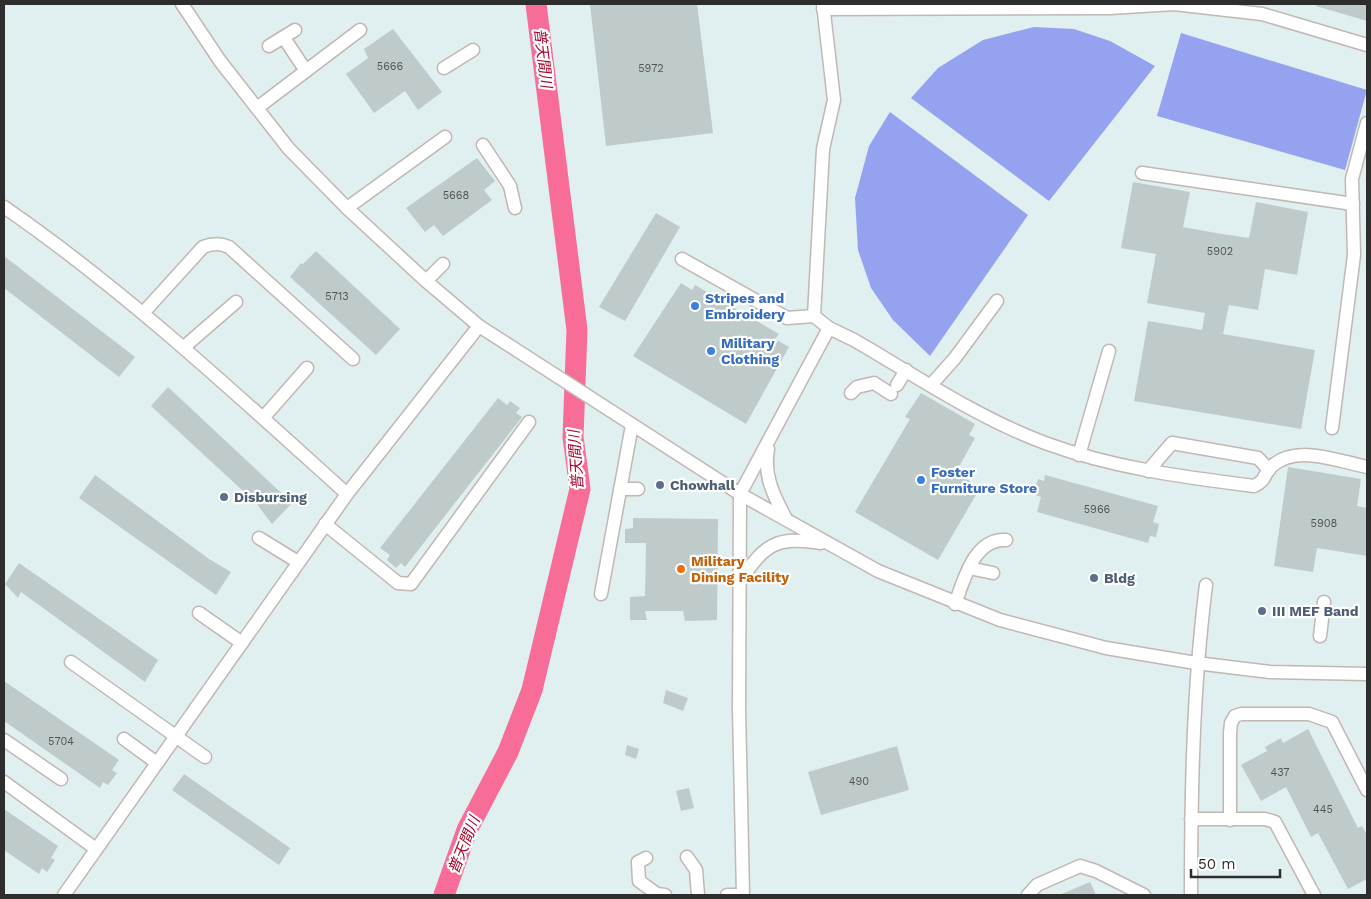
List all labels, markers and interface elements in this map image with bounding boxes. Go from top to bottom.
water label: 普天間川 [530,27,556,91]
house number: 5666 [377,60,404,73]
house number: 5972 [638,62,664,75]
house number: 5668 [443,189,469,202]
house number: 5902 [1207,245,1233,258]
house number: 5713 [325,290,349,303]
place label: Stripes and Embroidery [705,290,785,322]
marker: Stripes and Embroidery [689,300,701,312]
place label: Military Clothing [721,335,779,367]
marker: Military Clothing [705,345,717,357]
water label: 普天間川 [565,427,587,491]
place label: Foster Furniture Store [931,464,1037,496]
marker: Foster Furniture Store [915,474,927,486]
place label: Chowhall [670,477,735,493]
marker: Chowhall [654,479,666,491]
place label: Disbursing [234,489,307,505]
marker: Disbursing [218,491,230,503]
house number: 5966 [1084,503,1111,516]
house number: 5908 [1311,517,1338,530]
place label: Military Dining Facility [691,553,789,585]
marker: Military Dining Facility [675,563,687,575]
place label: Bldg [1104,570,1135,586]
marker: Bldg [1088,572,1100,584]
place label: III MEF Band [1272,603,1359,619]
marker: III MEF Band [1256,605,1268,617]
house number: 5704 [48,735,74,748]
house number: 437 [1271,766,1289,779]
house number: 490 [849,775,869,788]
house number: 445 [1313,803,1333,816]
water label: 普天間川 [444,812,484,876]
scale bar [1191,846,1280,878]
text: 50 m [1198,855,1235,873]

